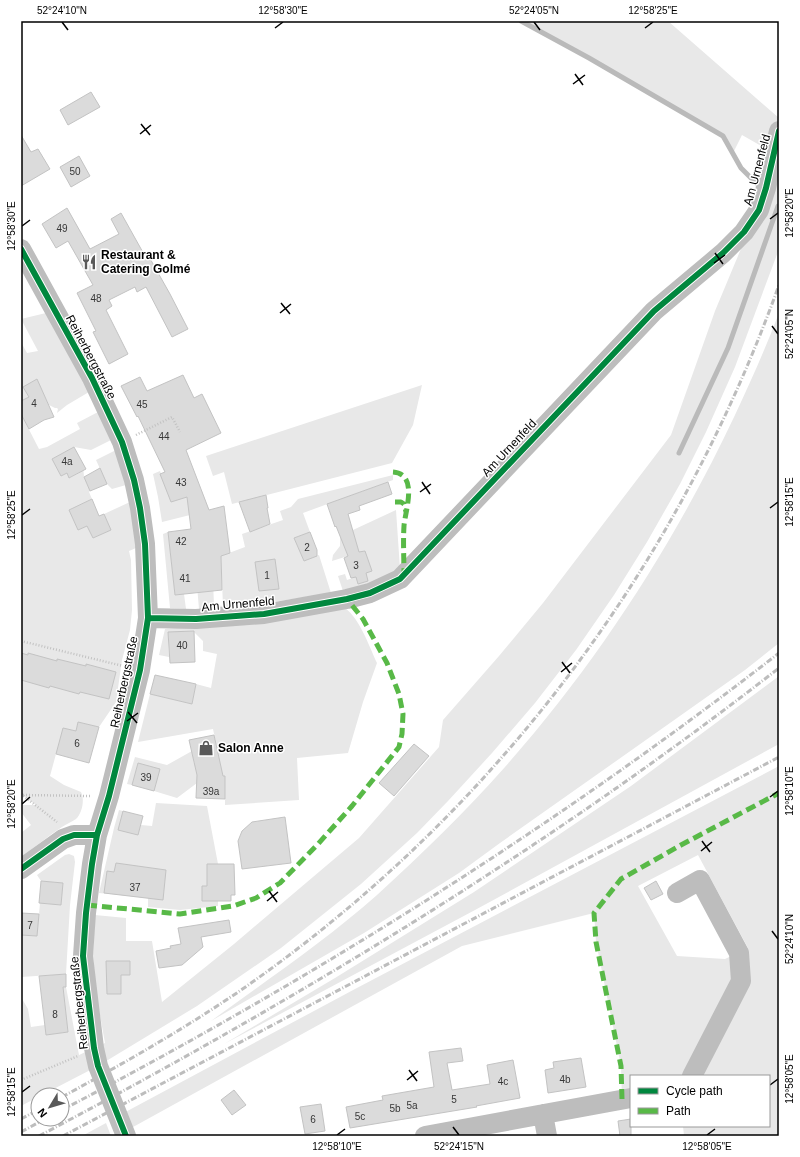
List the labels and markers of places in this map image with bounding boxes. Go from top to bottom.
place label: Restaurant & Catering Golmé [101,248,191,276]
restaurant icon: Restaurant & Catering Golmé [80,253,98,271]
shop icon: Salon Anne [197,739,215,757]
place label: Salon Anne [218,741,284,755]

